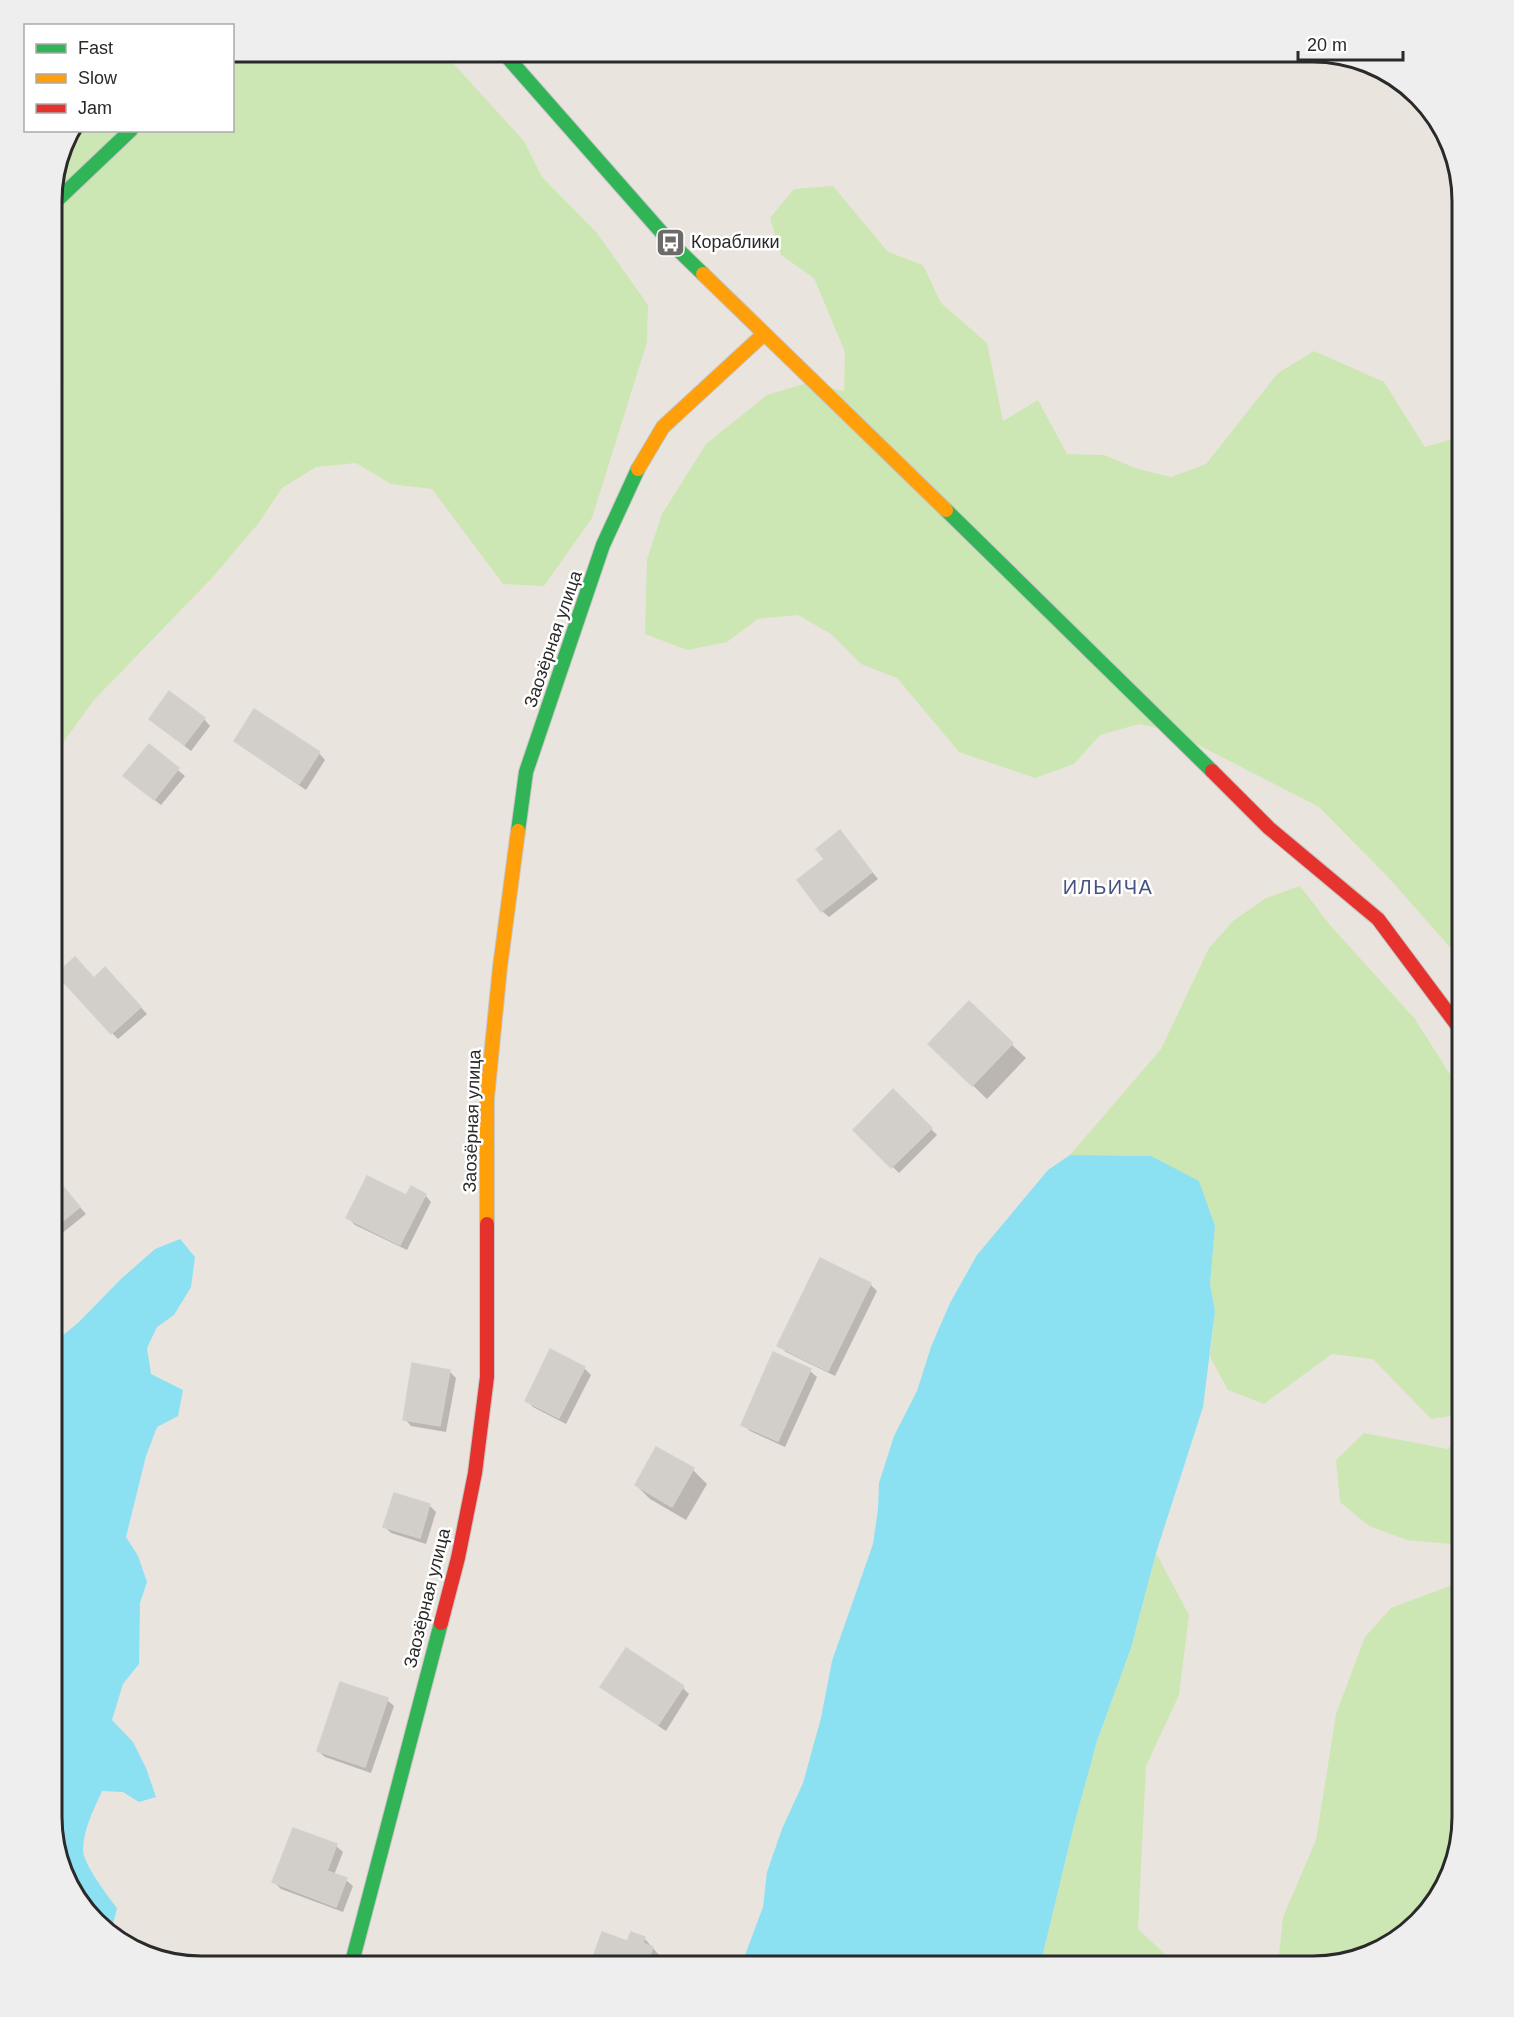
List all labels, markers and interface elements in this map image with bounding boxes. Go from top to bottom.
legend [24,24,234,132]
scale bar [1298,24,1403,62]
text: 20 m [1307,35,1347,55]
text: Fast [78,38,113,58]
text: Slow [78,68,118,88]
text: Jam [78,98,112,118]
bus stop icon: Кораблики [654,226,686,258]
place label: Кораблики [691,232,780,252]
street label: Заозёрная улица [520,567,586,710]
district label: ИЛЬИЧА [1063,876,1153,898]
street label: Заозёрная улица [460,1048,485,1193]
street label: Заозёрная улица [400,1525,454,1670]

